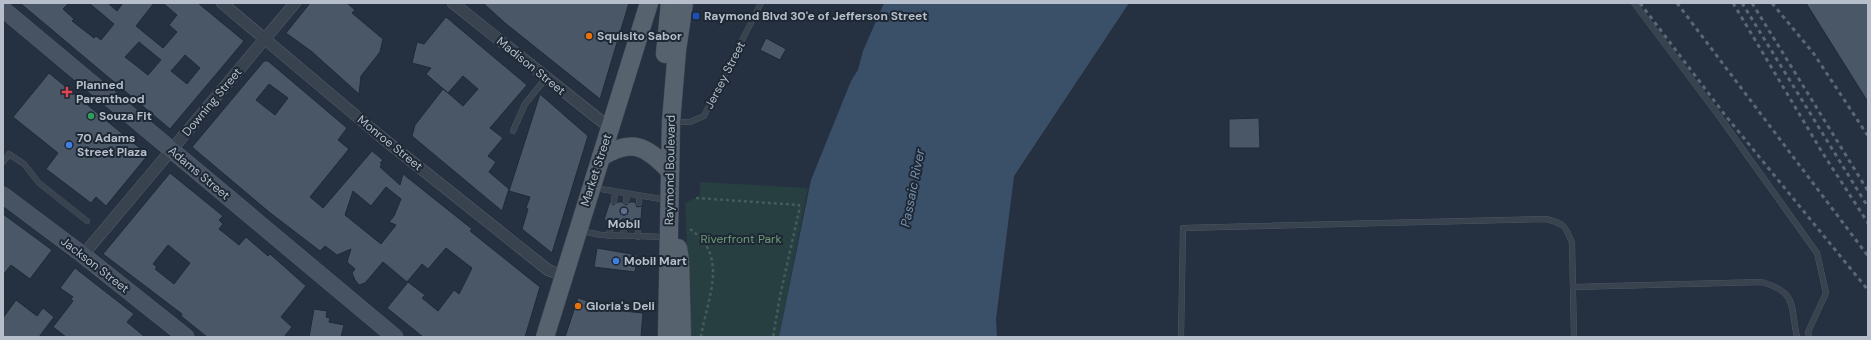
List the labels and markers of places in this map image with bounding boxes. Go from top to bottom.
place label: Raymond Blvd 30'e of Jefferson Street [704,8,927,24]
marker: Raymond Blvd 30'e of Jefferson Street [691,11,701,21]
place label: Squisito Sabor [597,28,682,44]
marker: Squisito Sabor [584,31,594,41]
place label: Planned Parenthood [76,77,145,107]
marker: Planned Parenthood [61,86,73,98]
place label: Souza Fit [99,108,152,124]
marker: Souza Fit [86,111,96,121]
place label: 70 Adams Street Plaza [77,130,147,160]
marker: 70 Adams Street Plaza [64,140,74,150]
marker: Mobil [619,206,629,216]
place label: Mobil [608,216,640,232]
place label: Mobil Mart [624,253,687,269]
marker: Mobil Mart [611,256,621,266]
place label: Gloria's Deli [586,298,655,314]
marker: Gloria's Deli [573,301,583,311]

